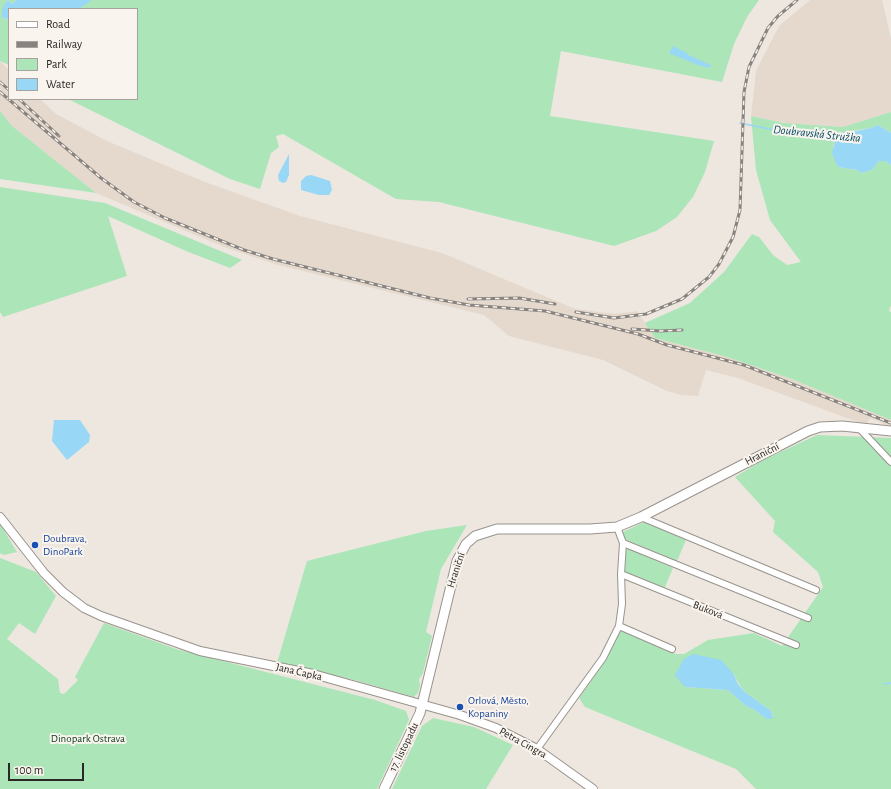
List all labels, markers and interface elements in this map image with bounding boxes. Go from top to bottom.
legend [8,8,138,100]
text: Road [46,18,70,30]
text: Railway [46,38,82,50]
text: Park [46,58,67,70]
text: Water [46,78,75,90]
water label: Doubravská Stružka [773,122,861,146]
street label: Hraniční [743,440,781,468]
place label: Doubrava, DinoPark [43,532,87,558]
marker: Doubrava, DinoPark [30,540,40,550]
street label: Hraniční [444,551,468,589]
street label: Buková [691,598,725,622]
street label: Jana Čapka [275,660,323,684]
place label: Orlová, Město, Kopaniny [468,694,529,720]
marker: Orlová, Město, Kopaniny [455,702,465,712]
street label: 17. listopadu [386,720,422,774]
street label: Petra Cingra [497,725,549,761]
park label: Dinopark Ostrava [51,732,125,746]
scale bar [10,755,86,781]
text: 100 m [15,764,43,776]

